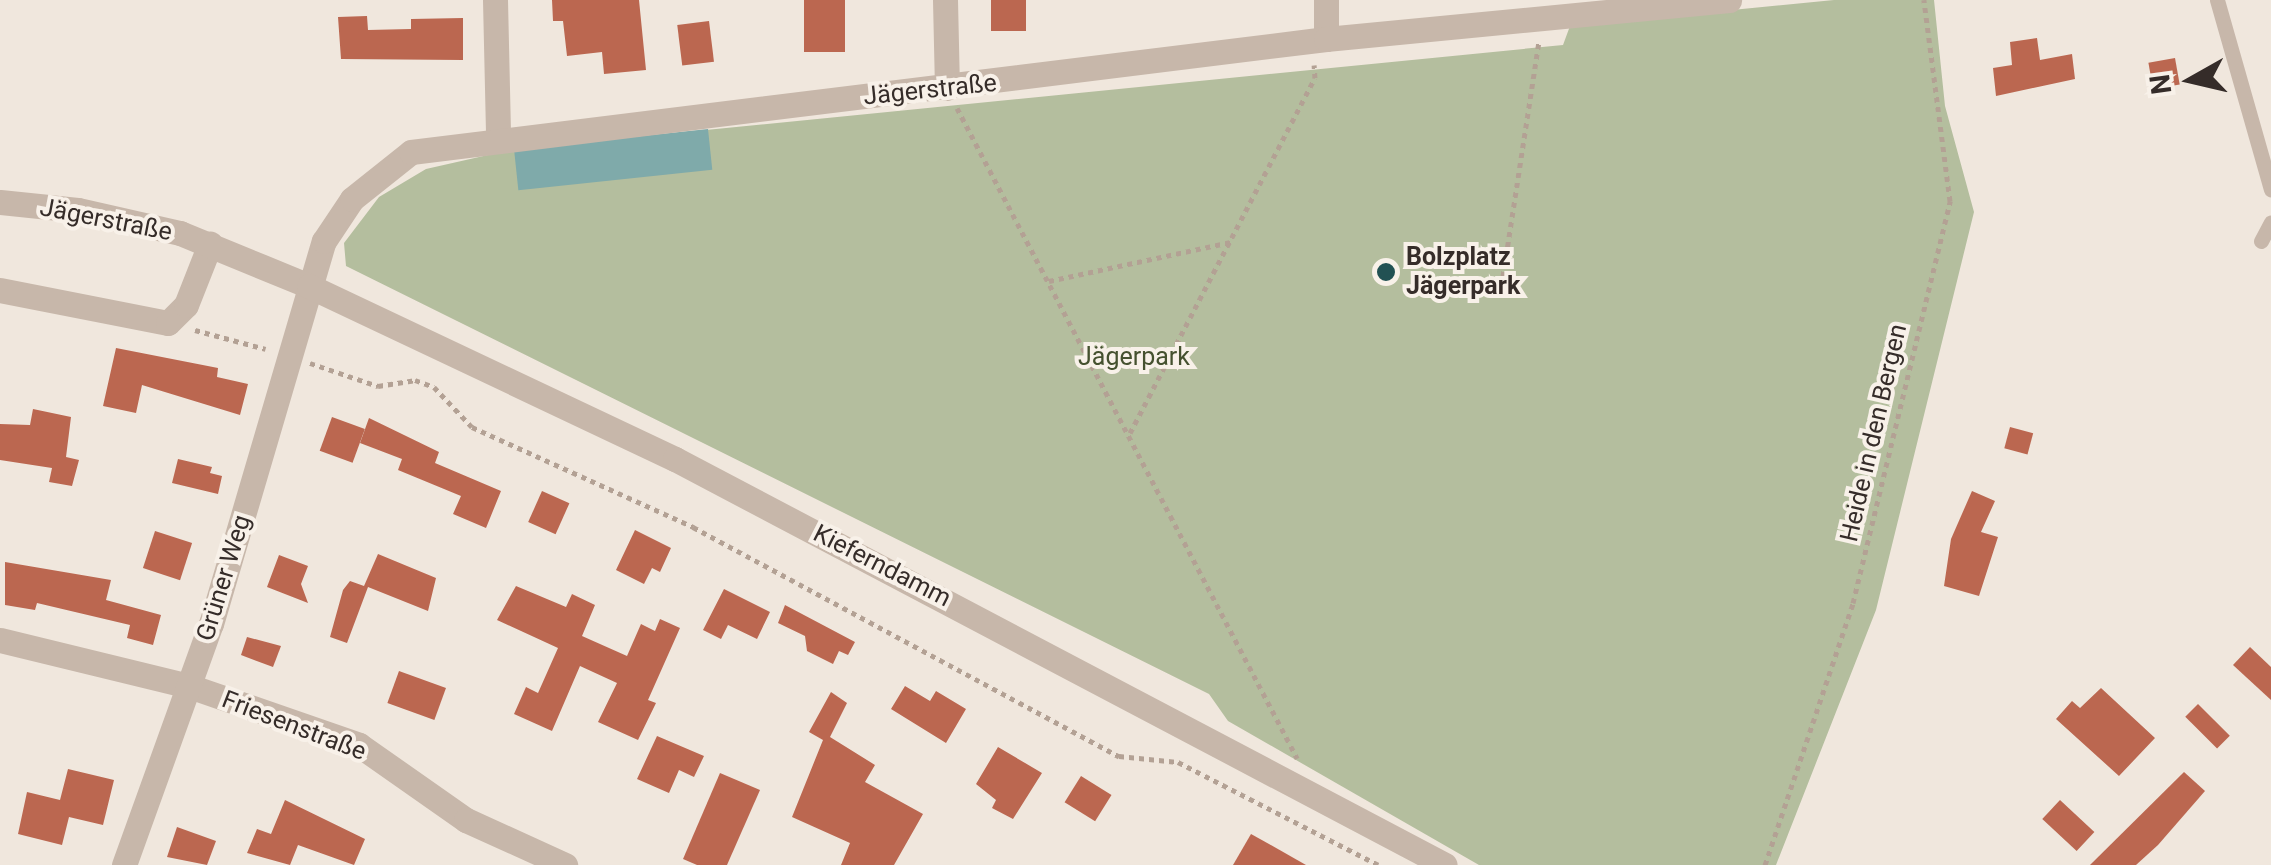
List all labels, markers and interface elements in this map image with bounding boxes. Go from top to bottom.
north arrow [2141,30,2241,130]
street label: Jägerstraße [862,68,998,112]
text: N [2143,72,2179,96]
street label: Jägerstraße [37,192,175,248]
place label: Bolzplatz Jägerpark [1406,243,1520,302]
marker: Bolzplatz Jägerpark [1375,261,1397,283]
street label: Heide in den Bergen [1834,321,1914,545]
park label: Jägerpark [1078,342,1190,372]
street label: Grüner Weg [191,511,257,645]
street label: Kieferndamm [808,518,956,614]
street label: Friesenstraße [218,685,370,767]

